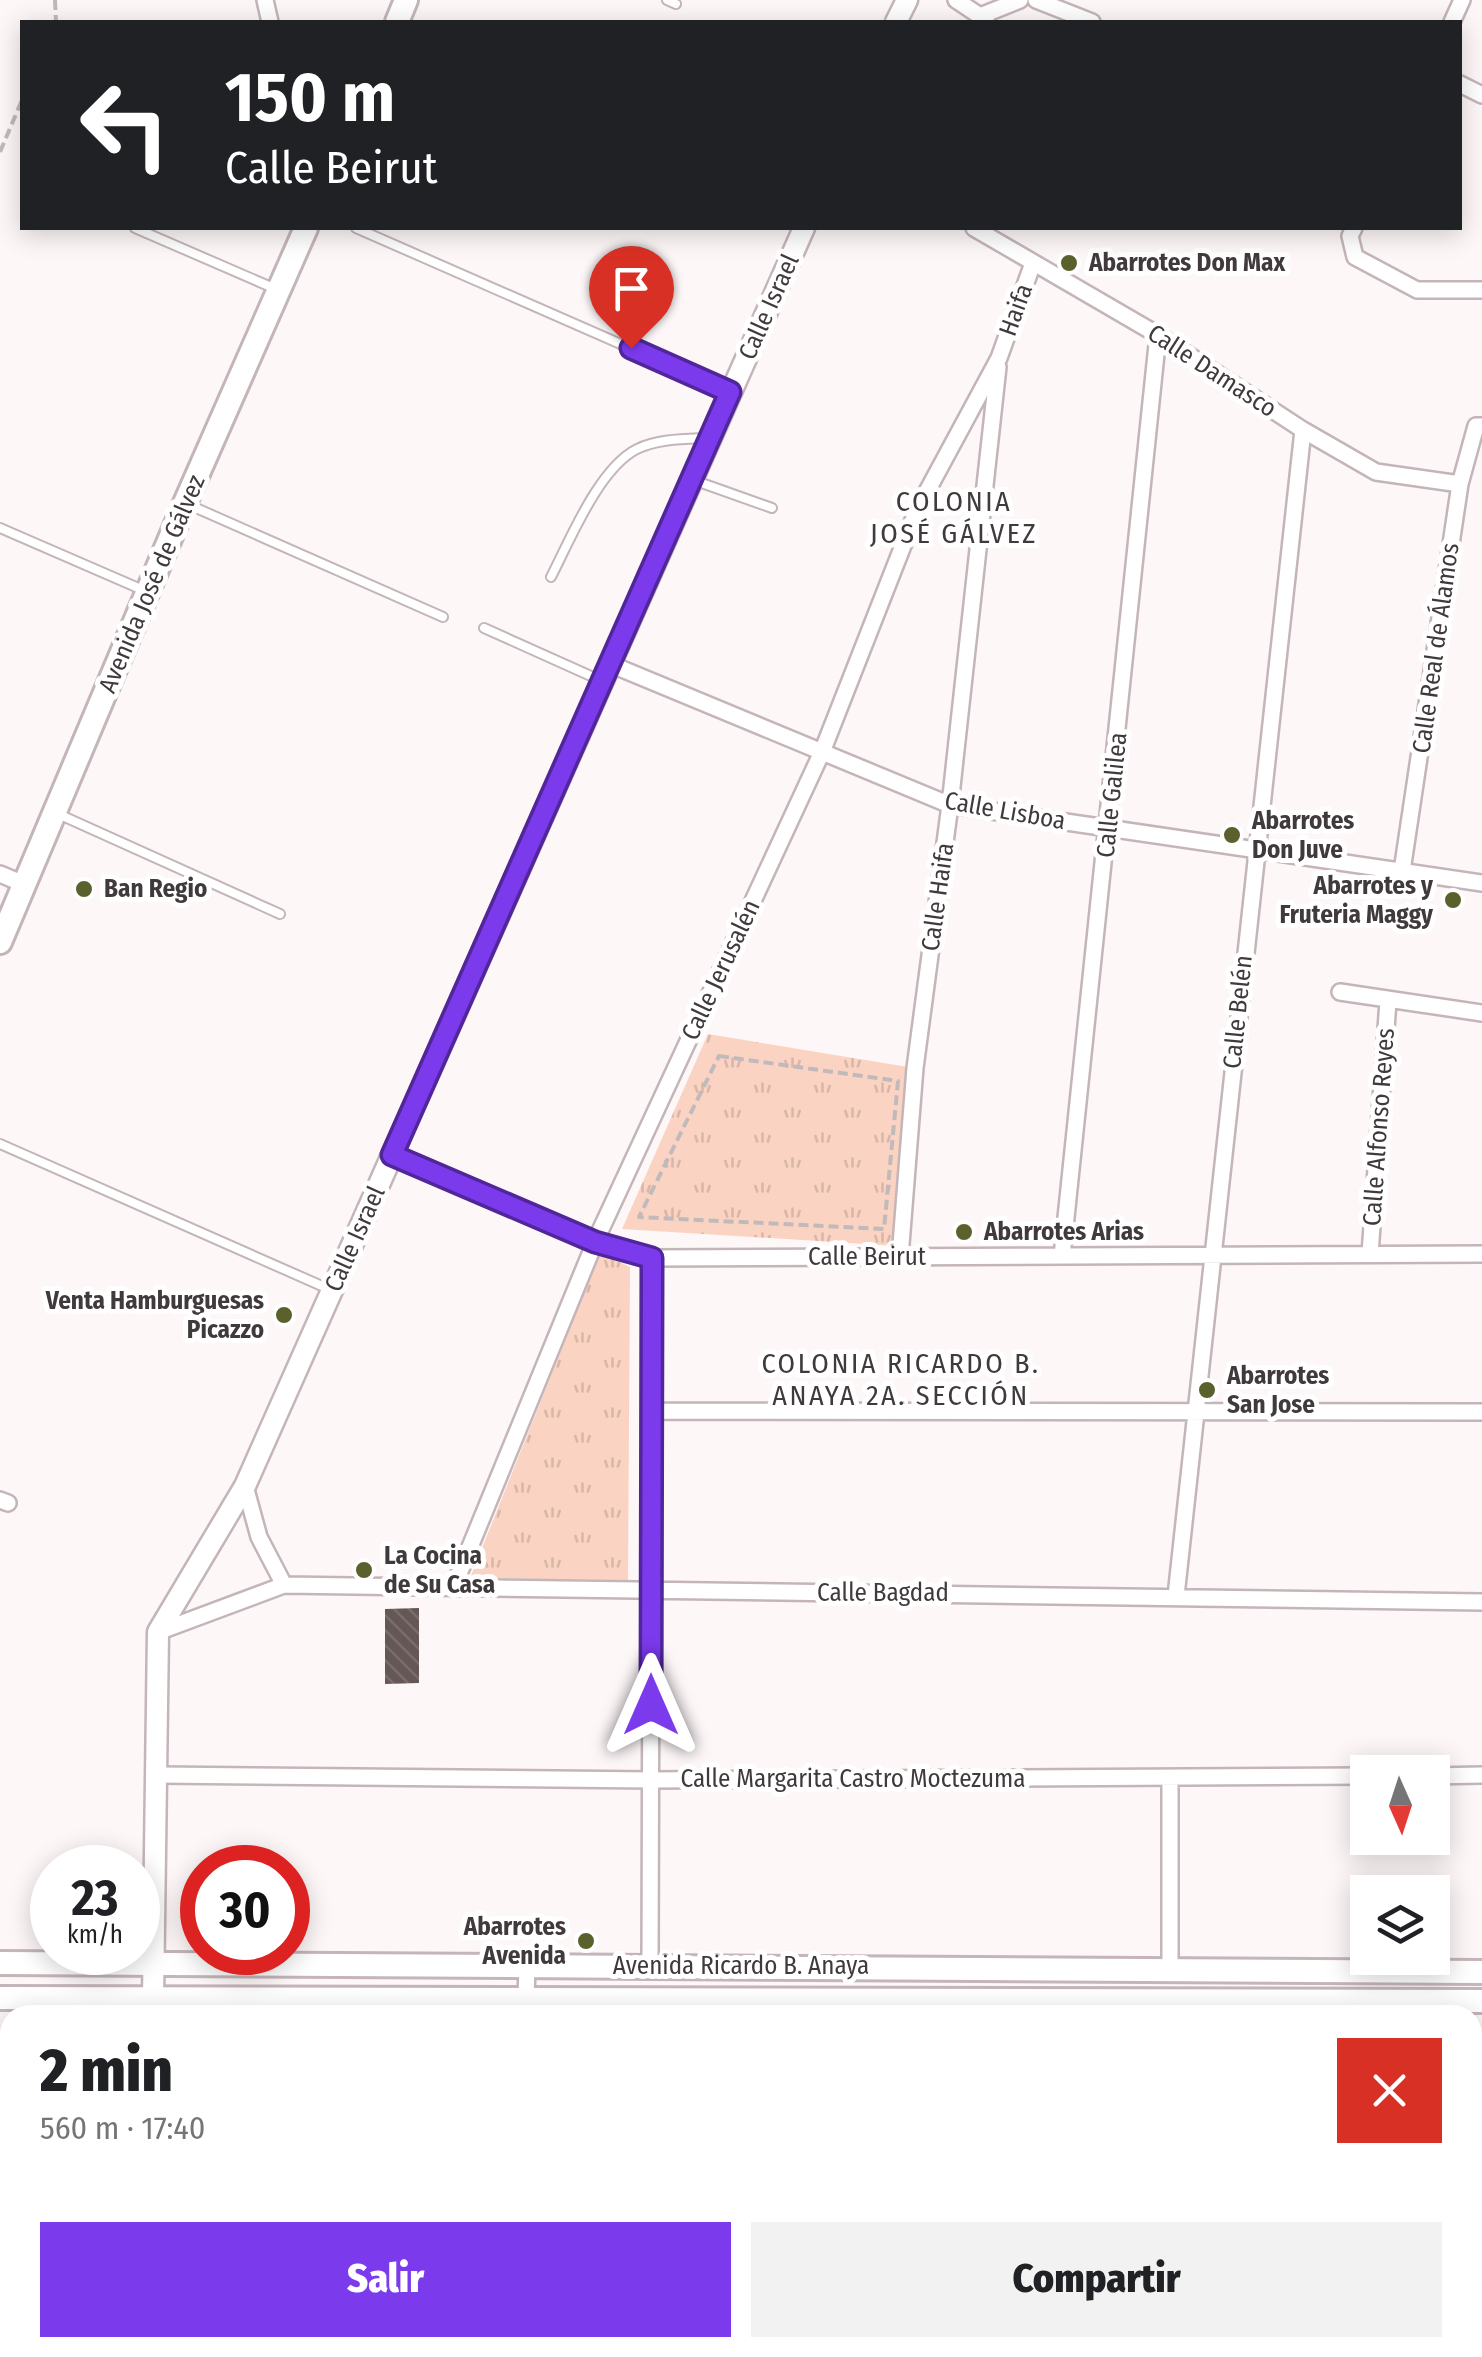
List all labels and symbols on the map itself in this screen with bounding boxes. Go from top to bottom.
pin [589,246,674,349]
place label: Abarrotes Don Max [1088,248,1285,278]
street label: Calle Israel [732,249,806,364]
marker: Abarrotes Don Max [1058,252,1080,274]
street label: Haifa [993,280,1039,340]
street label: Calle Damasco [1142,318,1282,424]
street label: Avenida José de Gálvez [93,470,212,697]
district label: COLONIA JOSÉ GÁLVEZ [870,485,1038,550]
street label: Calle Real de Álamos [1405,541,1466,755]
street label: Calle Galilea [1091,731,1133,859]
street label: Calle Lisboa [942,786,1068,836]
place label: Abarrotes Don Juve [1251,806,1354,865]
marker: Abarrotes Don Juve [1221,824,1243,846]
street label: Calle Haifa [916,841,960,953]
place label: Abarrotes y Fruteria Maggy [1280,871,1434,930]
place label: Ban Regio [104,874,207,904]
marker: Ban Regio [73,878,95,900]
marker: Abarrotes y Fruteria Maggy [1442,889,1464,911]
street label: Calle Jerusalén [675,895,767,1045]
street label: Calle Belén [1217,954,1259,1070]
street label: Calle Alfonso Reyes [1357,1027,1401,1227]
street label: Calle Israel [318,1181,392,1296]
place label: Abarrotes Arias [983,1217,1144,1247]
marker: Abarrotes Arias [953,1221,975,1243]
street label: Calle Beirut [808,1242,927,1272]
place label: Venta Hamburguesas Picazzo [45,1286,264,1345]
marker: Venta Hamburguesas Picazzo [273,1304,295,1326]
district label: COLONIA RICARDO B. ANAYA 2A. SECCIÓN [761,1347,1041,1412]
place label: Abarrotes San Jose [1226,1361,1329,1420]
marker: Abarrotes San Jose [1196,1379,1218,1401]
place label: La Cocina de Su Casa [384,1541,495,1600]
marker: La Cocina de Su Casa [353,1559,375,1581]
street label: Calle Bagdad [817,1578,949,1608]
position arrow [599,1653,703,1757]
north arrow [1350,1755,1450,1855]
street label: Calle Margarita Castro Moctezuma [680,1764,1026,1794]
speed limit sign: 30 [180,1845,310,1975]
place label: Abarrotes Avenida [463,1912,566,1971]
marker: Abarrotes Avenida [575,1930,597,1952]
street label: Avenida Ricardo B. Anaya [613,1951,869,1981]

